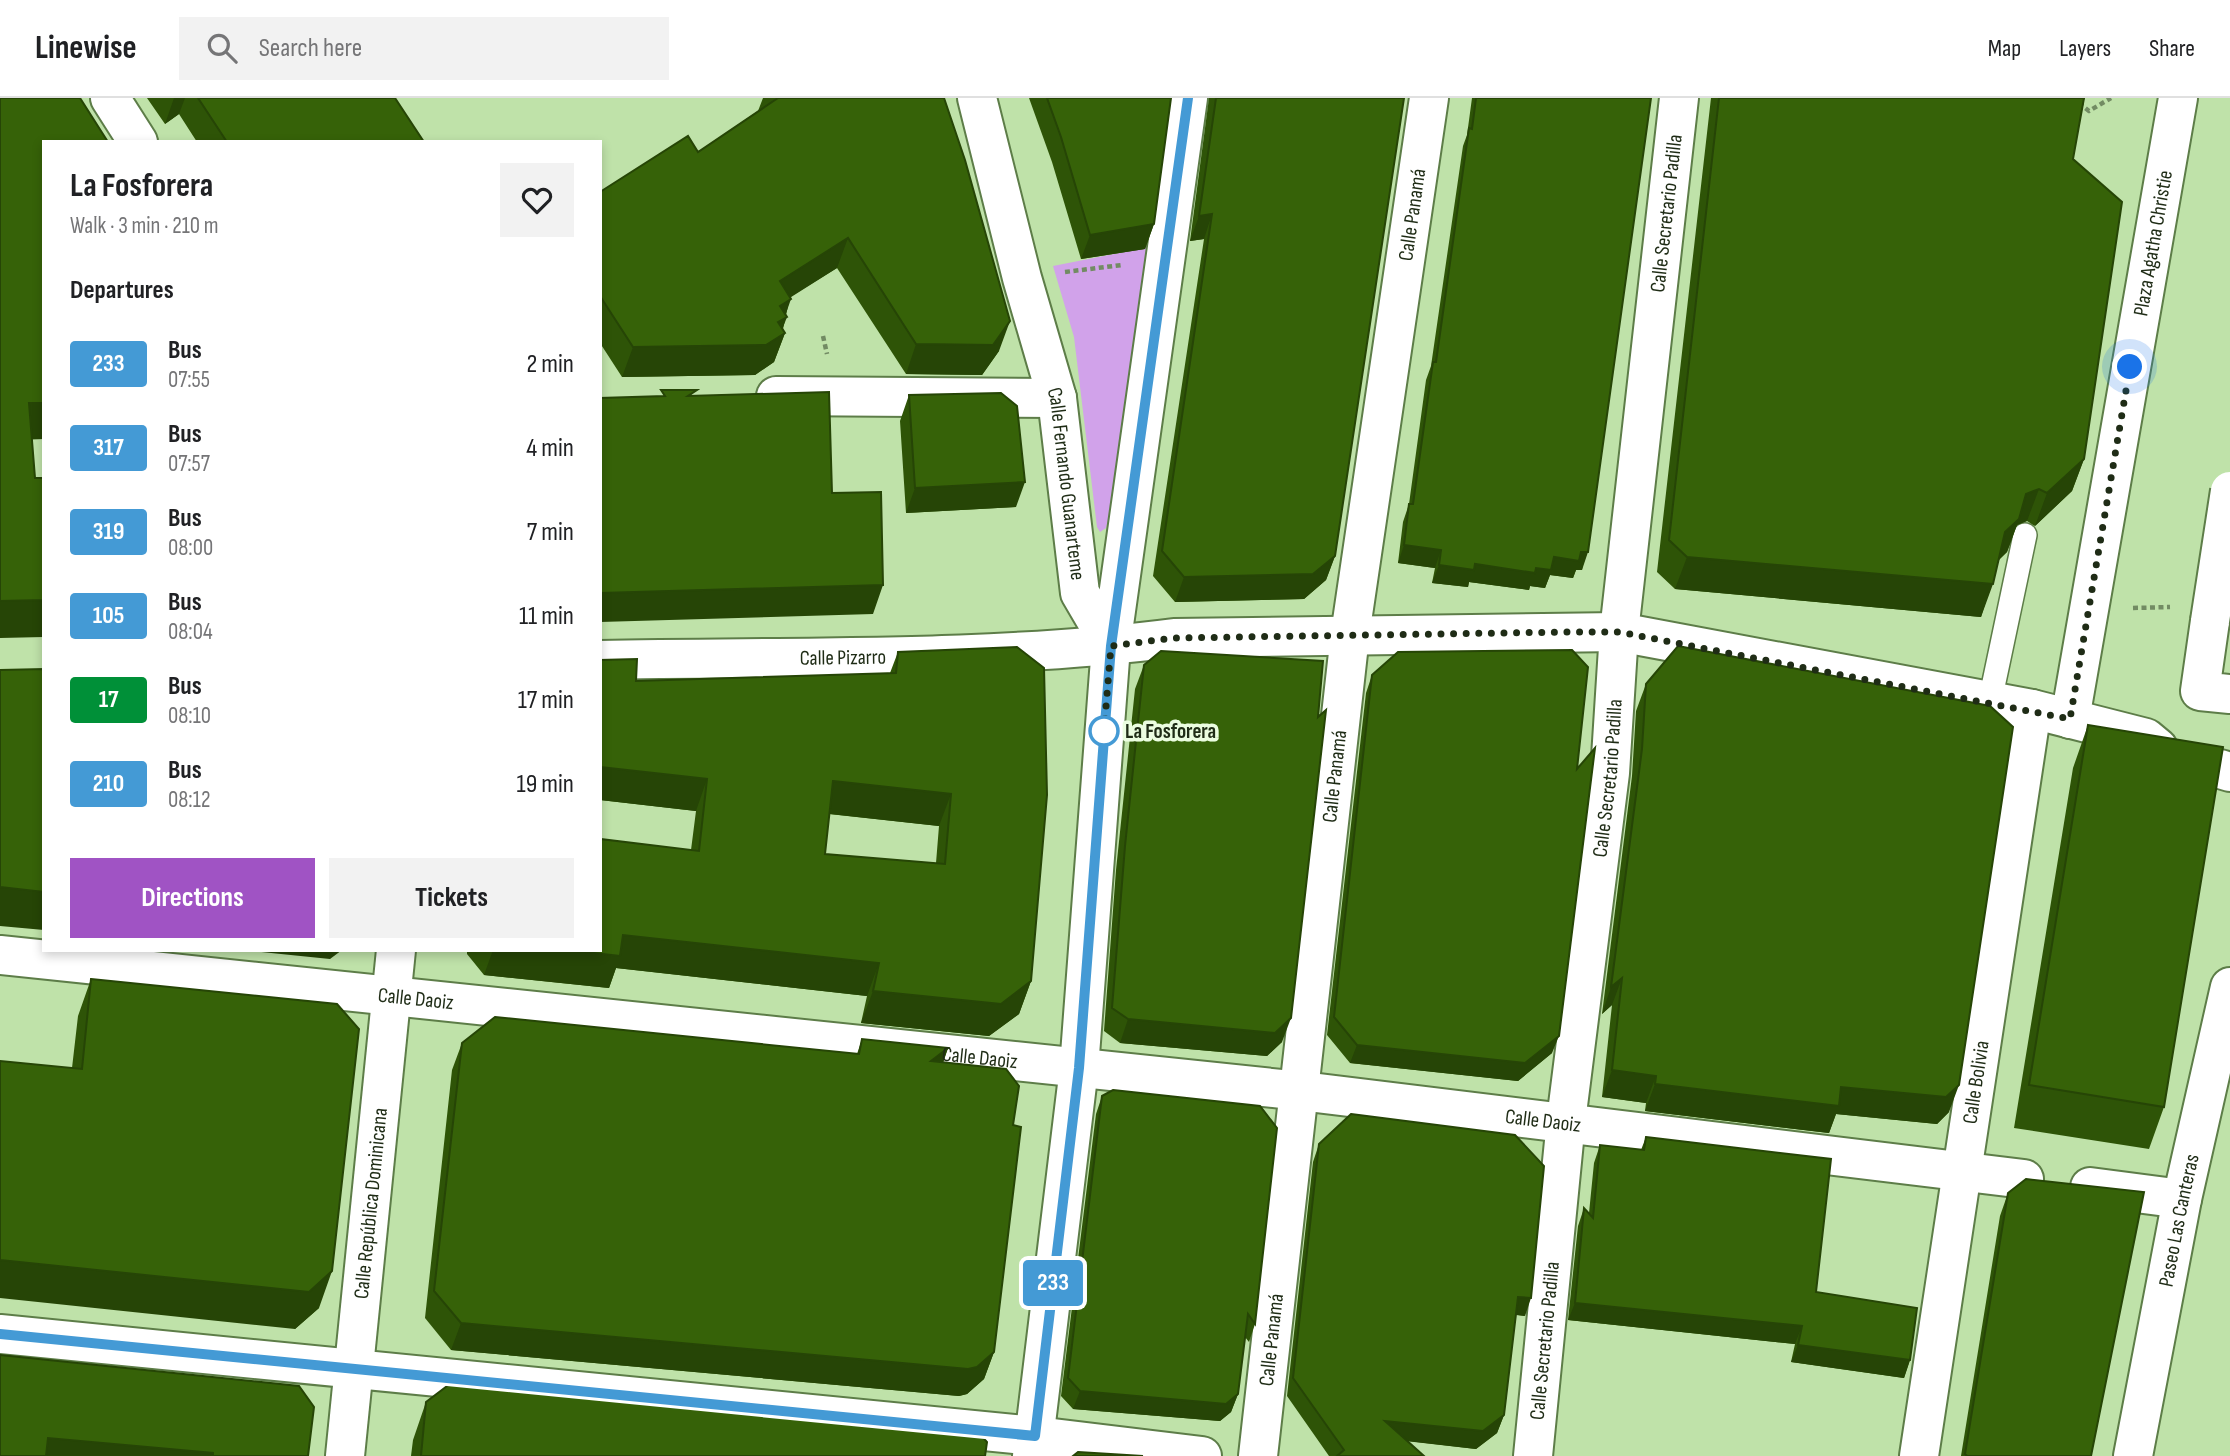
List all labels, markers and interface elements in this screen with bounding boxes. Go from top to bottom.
search box [179,17,669,80]
text: Linewise [35,28,137,68]
icon: search [203,29,241,67]
text: Search here [259,33,362,64]
text: Map [1988,34,2021,63]
text: Layers [2059,34,2111,63]
text: Share [2149,34,2195,63]
street label: Calle Secretario Padilla [1645,133,1688,294]
button: heart [500,163,574,237]
text: La Fosforera [70,166,213,206]
street label: Calle Panamá [1393,167,1431,263]
street label: Plaza Agatha Christie [2128,168,2178,318]
text: Walk · 3 min · 210 m [70,212,219,240]
text: Departures [70,275,174,306]
text: Bus [168,335,202,366]
text: 233 [92,349,125,378]
text: 2 min [526,349,574,380]
your location [2112,349,2147,384]
text: 07:55 [168,366,210,394]
street label: Calle Fernando Guanarteme [1042,385,1090,582]
text: Bus [168,419,202,450]
text: 317 [93,433,124,462]
text: 4 min [526,433,574,464]
text: 07:57 [168,450,210,478]
text: Bus [168,503,202,534]
text: 319 [93,517,124,546]
text: 7 min [527,517,574,548]
text: 08:00 [168,534,213,562]
text: Bus [168,587,202,618]
text: 105 [93,601,124,630]
text: 11 min [519,601,574,632]
text: 08:04 [168,618,213,646]
street label: Calle Pizarro [800,645,886,671]
text: Bus [168,671,202,702]
text: 17 [99,685,118,714]
text: 17 min [518,685,574,716]
street label: Calle Secretario Padilla [1587,698,1628,859]
text: 08:10 [168,702,211,730]
marker: La Fosforera [1089,716,1119,746]
place label: La Fosforera [1125,719,1216,744]
street label: Calle Panamá [1317,729,1352,824]
text: Bus [168,755,202,786]
text: 210 [93,769,124,798]
text: 19 min [517,769,574,800]
text: 08:12 [168,786,210,814]
button: Directions [70,858,315,938]
button: Tickets [329,858,574,938]
street label: Calle Daoiz [377,983,455,1015]
street label: Calle Bolivia [1957,1039,1995,1126]
street label: Calle Daoiz [941,1042,1019,1074]
street label: Calle Daoiz [1504,1104,1583,1138]
street label: Calle República Dominicana [349,1106,393,1300]
street label: Paseo Las Canteras [2154,1152,2205,1289]
line badge: 233 [1013,1260,1093,1306]
street label: Calle Secretario Padilla [1525,1260,1565,1421]
text: 233 [1037,1268,1069,1297]
street label: Calle Panamá [1254,1292,1289,1387]

